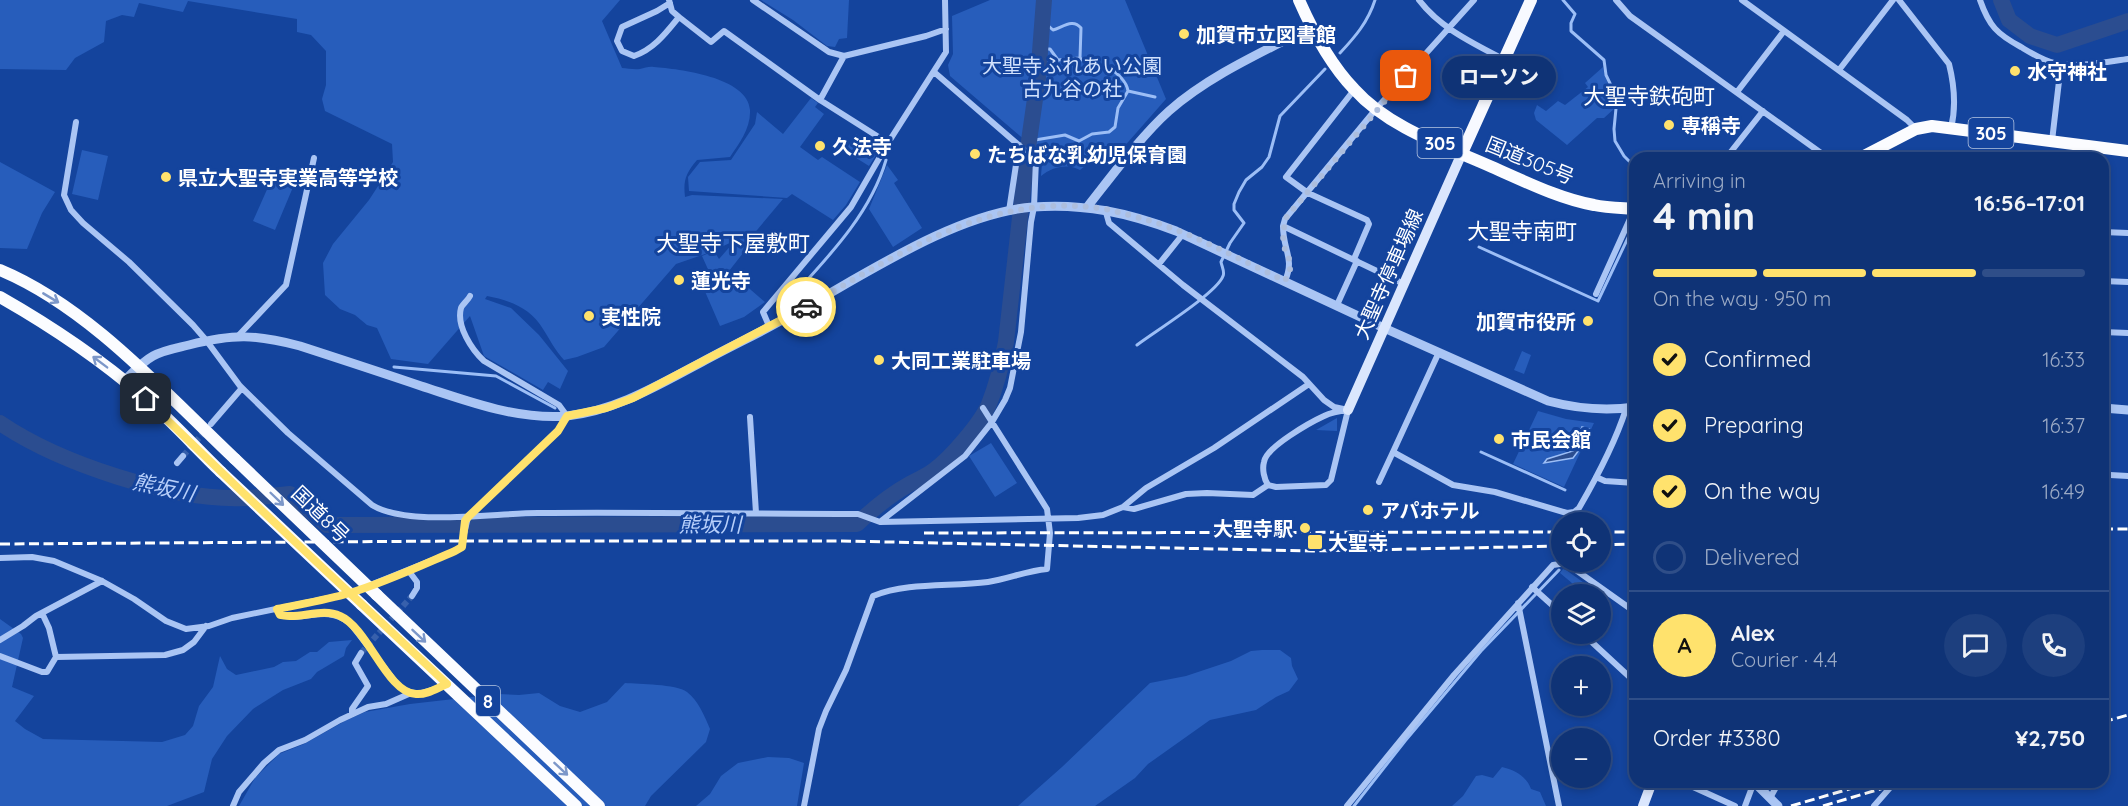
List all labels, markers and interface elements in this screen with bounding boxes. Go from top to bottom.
place label: 加賀市立図書館 [1196,22,1336,47]
marker: 加賀市立図書館 [1177,27,1191,41]
pin [1380,50,1431,101]
park label: 大聖寺ふれあい公園 古九谷の社 [982,53,1162,101]
callout: ローソン [1442,55,1556,97]
icon: bag [1389,59,1422,92]
place label: 水守神社 [2027,59,2107,84]
text: ローソン [1459,64,1539,89]
marker: 水守神社 [2008,64,2022,78]
district label: 大聖寺鉄砲町 [1583,82,1715,110]
place label: 専稱寺 [1681,113,1741,138]
marker: 専稱寺 [1662,118,1676,132]
road number: 305 [1968,118,2014,148]
road number: 305 [1418,128,1462,158]
street label: 国道305号 [1482,131,1578,189]
place label: 久法寺 [832,134,892,159]
marker: 久法寺 [813,139,827,153]
place label: たちばな乳幼児保育園 [987,142,1187,167]
marker: たちばな乳幼児保育園 [968,147,982,161]
place label: 県立大聖寺実業高等学校 [178,165,398,190]
text: Arriving in [1653,168,1746,193]
marker: 県立大聖寺実業高等学校 [159,170,173,184]
text: 16:56–17:01 [1974,189,2085,217]
text: 4 min [1653,191,1755,240]
street label: 大聖寺停車場線 [1348,205,1428,343]
district label: 大聖寺南町 [1467,217,1577,245]
district label: 大聖寺下屋敷町 [656,229,810,257]
place label: 蓮光寺 [691,268,751,293]
marker: 蓮光寺 [672,273,686,287]
courier [776,277,836,337]
text: On the way · 950 m [1653,286,1831,311]
icon: car [790,291,823,324]
one-way arrow [42,292,59,304]
place label: 実性院 [601,304,661,329]
marker: 実性院 [582,309,596,323]
place label: 加賀市役所 [1476,309,1576,334]
marker: 加賀市役所 [1581,314,1595,328]
icon: check [1653,343,1686,376]
text: Confirmed [1704,345,1811,373]
text: 16:33 [2042,347,2085,372]
place label: 大同工業駐車場 [891,348,1031,373]
marker: 大同工業駐車場 [872,353,886,367]
one-way arrow [92,356,108,368]
pin [120,373,171,424]
icon: home [129,382,162,415]
icon: check [1653,409,1686,442]
text: Preparing [1704,411,1804,439]
text: 16:37 [2042,413,2085,438]
place label: 市民会館 [1511,427,1591,452]
marker: 市民会館 [1492,432,1506,446]
water label: 熊坂川 [130,468,199,507]
icon: check [1653,475,1686,508]
text: On the way [1704,477,1820,505]
text: 16:49 [2042,479,2085,504]
street label: 国道8号 [287,480,355,548]
one-way arrow [269,492,284,506]
place label: アパホテル [1380,498,1480,523]
marker: アパホテル [1361,503,1375,517]
water label: 熊坂川 [679,511,743,537]
map controls [1551,512,1611,788]
button: locate [1551,512,1611,572]
place label: 大聖寺駅 [1213,516,1293,541]
marker: 大聖寺駅 [1298,521,1312,535]
place label: 大聖寺 [1328,530,1388,555]
marker: 大聖寺 [1306,533,1324,551]
text: Delivered [1704,543,1800,571]
button: layers [1551,584,1611,644]
button: chat [1944,614,2007,677]
button: phone [2022,614,2085,677]
text: Alex [1731,619,1774,647]
one-way arrow [411,628,426,643]
text: A [1677,631,1692,659]
text: Courier · 4.4 [1731,647,1837,672]
button: + [1551,656,1611,716]
road number: 8 [476,686,500,716]
text: Order #3380 [1653,724,1781,752]
text: ¥2,750 [2015,724,2085,752]
button: − [1551,728,1611,788]
one-way arrow [553,762,568,777]

